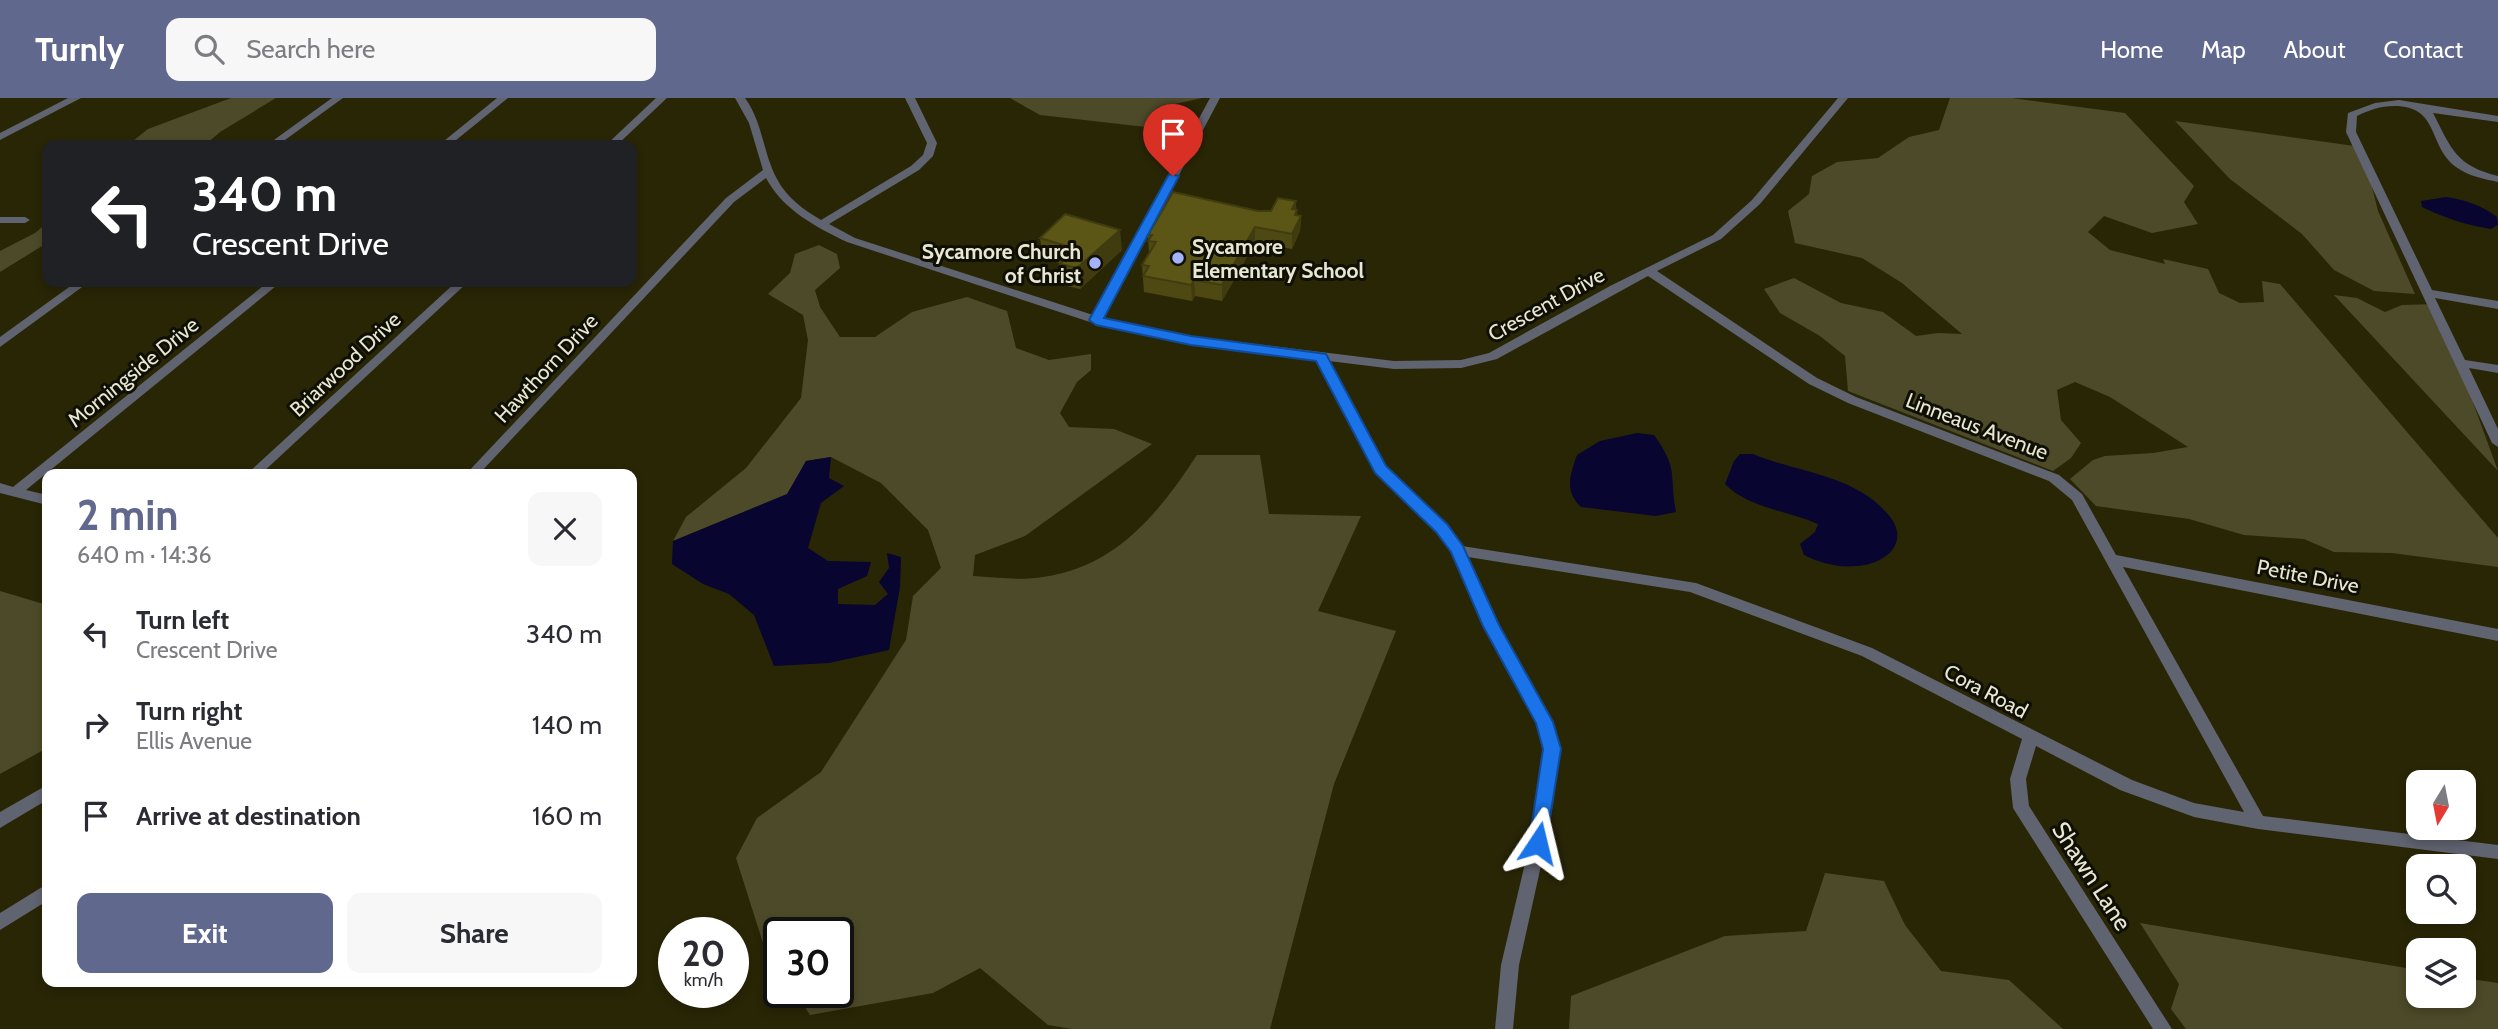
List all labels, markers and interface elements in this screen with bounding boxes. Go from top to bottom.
search box [166,18,656,81]
text: Turnly [35,29,124,69]
icon: search [190,30,228,68]
text: Search here [246,33,375,65]
text: Home [2100,35,2163,64]
text: Map [2201,35,2246,64]
text: About [2284,35,2346,64]
text: Contact [2384,35,2463,64]
pin [1143,104,1203,176]
icon: arrive [1154,115,1192,153]
text: 340 m [192,164,337,223]
icon: left [77,168,168,259]
text: Crescent Drive [192,224,389,263]
place label: Sycamore Elementary School [1192,234,1365,283]
place label: Sycamore Church of Christ [922,239,1081,288]
marker: Sycamore Elementary School [1170,250,1186,266]
marker: Sycamore Church of Christ [1087,255,1103,271]
street label: Crescent Drive [1483,262,1609,346]
street label: Briarwood Drive [285,306,406,422]
street label: Hawthorn Drive [489,308,603,428]
street label: Morningside Drive [63,312,204,432]
street label: Linneaus Avenue [1902,387,2052,465]
text: 2 min [77,489,178,541]
button: close [528,492,602,566]
text: 640 m · 14:36 [77,541,212,569]
street label: Petite Drive [2255,554,2361,598]
text: Turn left [136,604,229,636]
icon: left [77,615,115,653]
text: 340 m [526,618,602,650]
text: Crescent Drive [136,636,278,664]
street label: Cora Road [1940,659,2032,723]
text: Turn right [136,695,242,727]
icon: right [77,706,115,744]
text: 140 m [532,709,602,741]
text: Ellis Avenue [136,727,252,755]
north arrow [2406,770,2476,840]
map controls [2406,770,2476,1008]
icon: arrive [77,797,115,835]
text: Arrive at destination [136,800,361,832]
text: 160 m [532,800,602,832]
position arrow [1501,806,1575,880]
street label: Shawn Lane [2046,816,2138,936]
button: search [2406,854,2476,924]
button: Exit [77,893,333,973]
button: Share [347,893,602,973]
speed limit sign: 30 [763,917,854,1008]
text: 20 [682,932,725,975]
button: layers [2406,938,2476,1008]
text: km/h [684,969,723,991]

